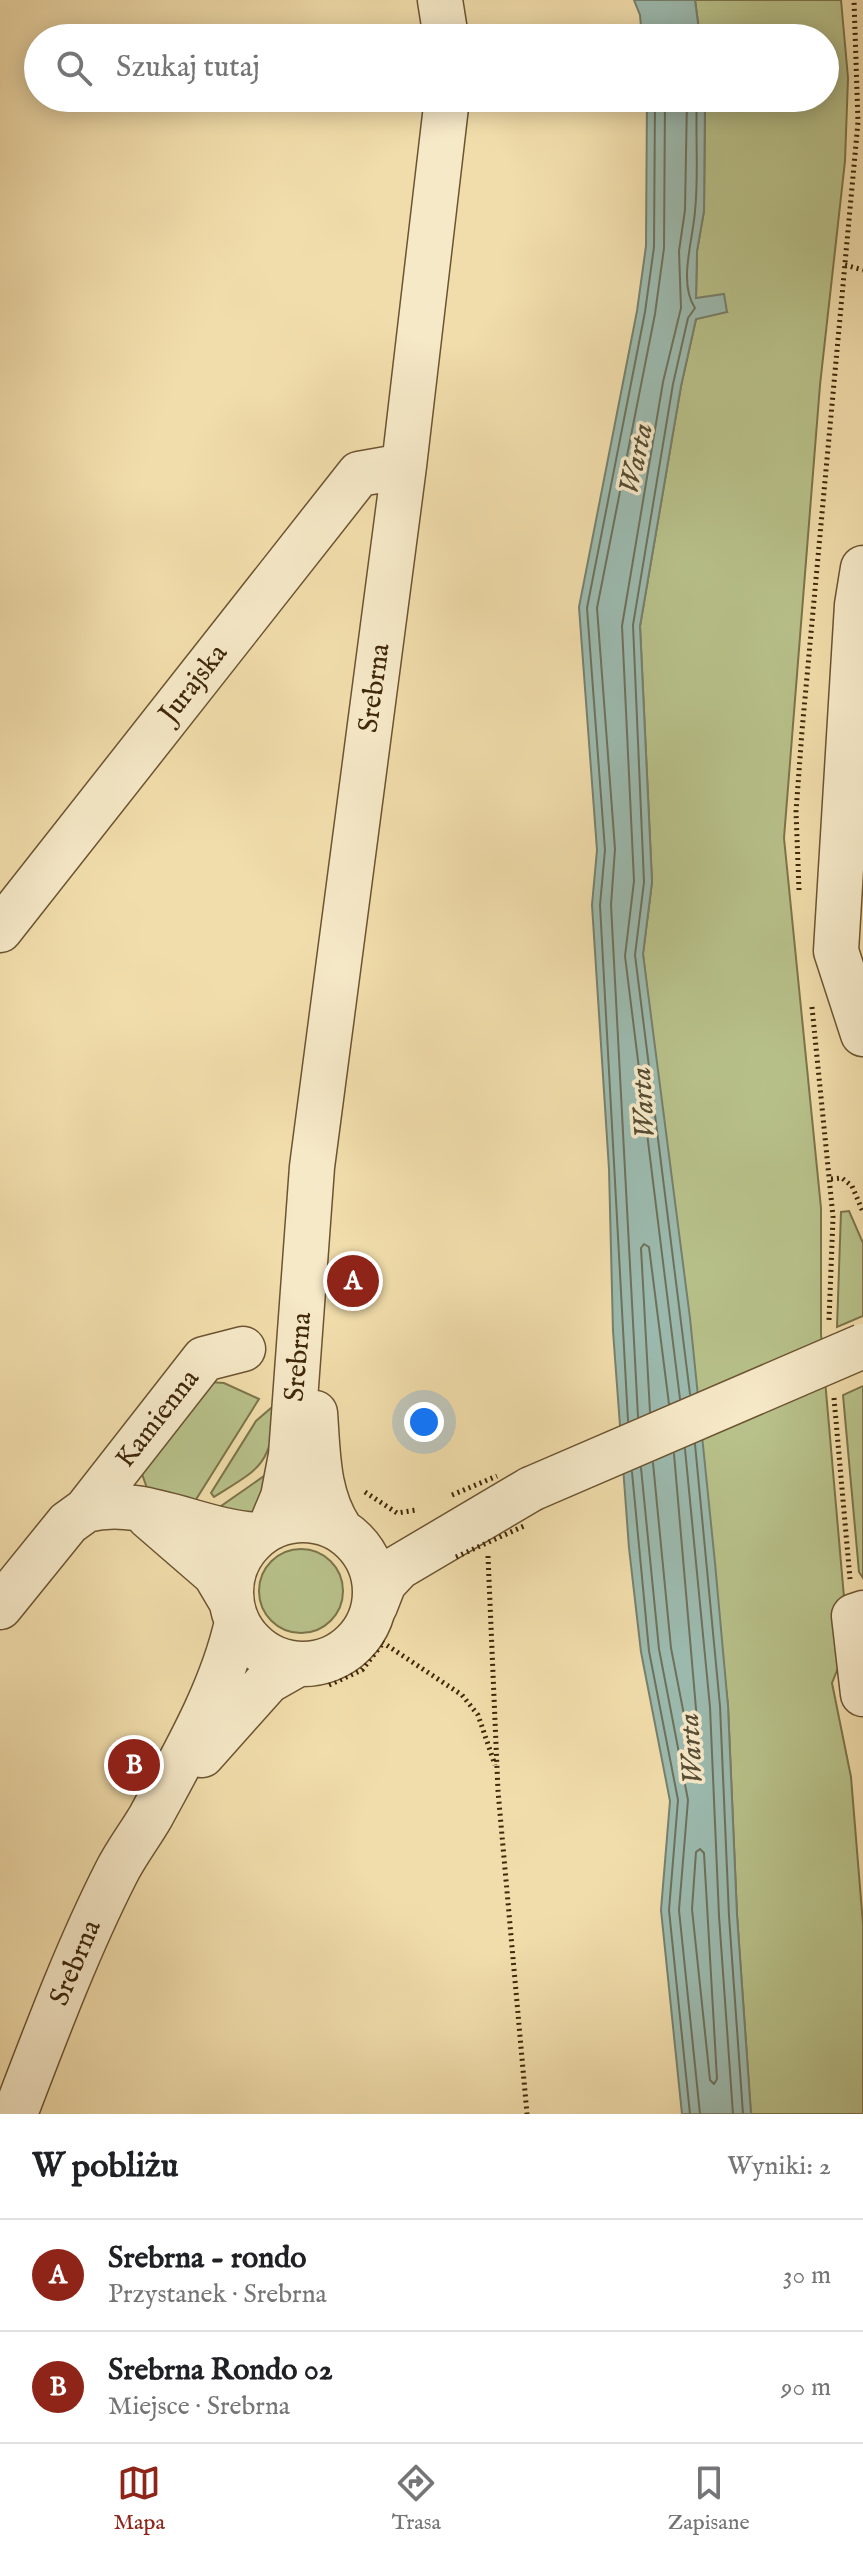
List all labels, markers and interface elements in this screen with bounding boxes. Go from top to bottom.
search box [24,24,839,112]
icon: search [52,46,96,90]
text: Szukaj tutaj [116,49,260,87]
water label: Warta [611,420,663,498]
street label: Jurajska [150,637,236,733]
street label: Srebrna [351,640,399,735]
water label: Warta [623,1066,665,1140]
pin: A [327,1251,379,1311]
street label: Srebrna [278,1310,320,1403]
street label: Kamienna [108,1362,208,1476]
your location [404,1402,444,1442]
water label: Warta [671,1712,713,1786]
pin: B [108,1735,160,1795]
street label: Srebrna [42,1914,110,2011]
text: W pobliżu [32,2145,178,2188]
text: Wyniki: 2 [727,2150,831,2183]
text: Srebrna - rondo [108,2240,306,2278]
text: A [49,2259,67,2292]
text: 30 m [783,2259,831,2292]
text: Przystanek · Srebrna [108,2278,327,2311]
text: Srebrna Rondo 02 [108,2352,333,2390]
text: B [49,2371,67,2404]
text: 90 m [781,2371,831,2404]
text: Miejsce · Srebrna [108,2390,290,2423]
tab: Mapa [113,2461,165,2537]
tab: Trasa [392,2461,441,2537]
tab: Zapisane [668,2461,750,2537]

